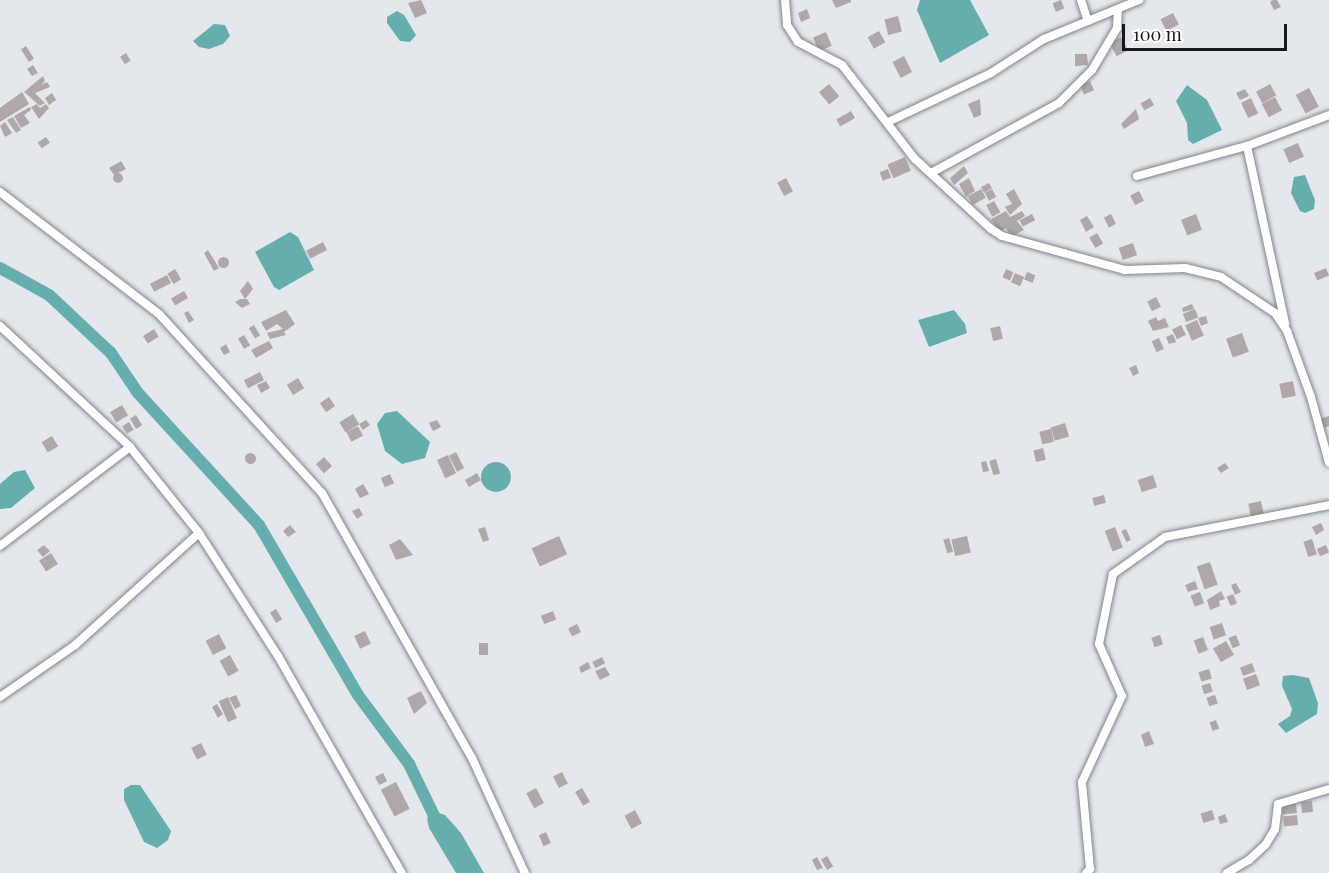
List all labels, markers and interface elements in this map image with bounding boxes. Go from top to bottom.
scale bar [1125,12,1290,50]
text: 100 m [1133,22,1182,46]

